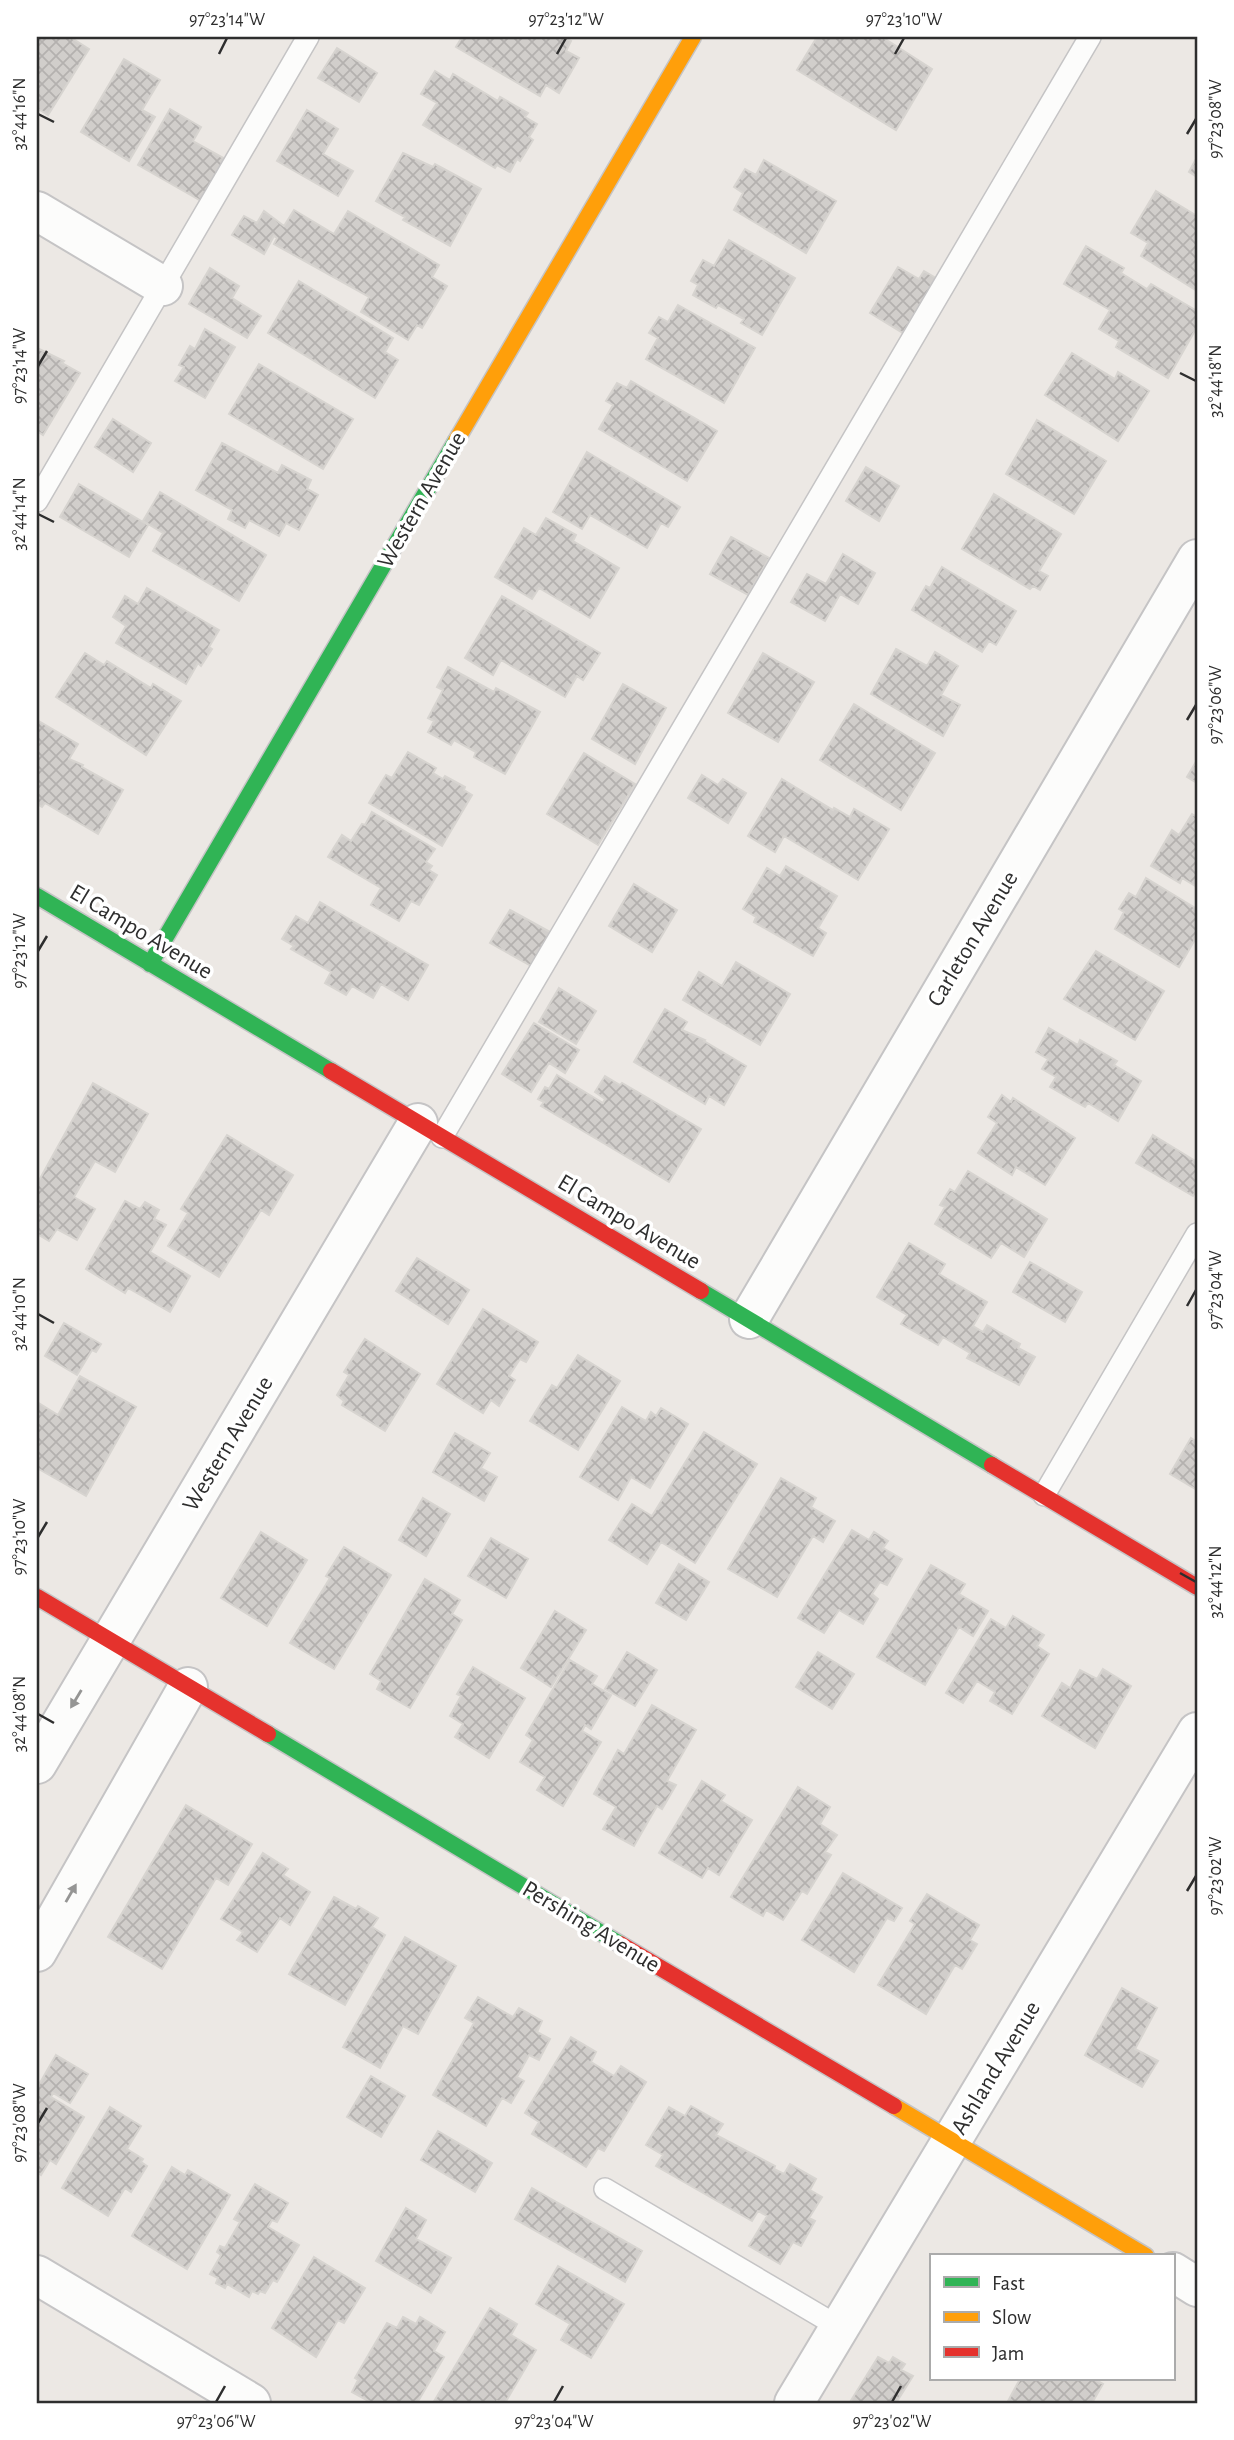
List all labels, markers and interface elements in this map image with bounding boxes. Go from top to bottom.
text: 97°23'14"W [189,11,265,29]
text: 97°23'12"W [528,11,604,29]
text: 97°23'10"W [866,11,942,29]
text: 32°44'16"N [11,77,29,151]
text: 97°23'08"W [1207,79,1225,159]
text: 97°23'14"W [11,328,29,404]
text: 32°44'18"N [1207,344,1225,418]
street label: Western Avenue [373,428,471,572]
text: 32°44'14"N [11,477,29,551]
text: 97°23'06"W [1207,665,1225,745]
street label: Carleton Avenue [923,867,1023,1011]
street label: El Campo Avenue [65,880,217,984]
text: 97°23'12"W [11,913,29,989]
street label: El Campo Avenue [553,1170,705,1274]
text: 97°23'04"W [1207,1250,1225,1330]
text: 32°44'10"N [11,1277,29,1351]
street label: Western Avenue [178,1372,278,1516]
text: 97°23'10"W [11,1499,29,1575]
text: 32°44'12"N [1207,1546,1225,1618]
text: 32°44'08"N [11,1676,29,1752]
one-way arrow [69,1690,82,1709]
text: 97°23'02"W [1207,1837,1225,1915]
street label: Pershing Avenue [518,1877,664,1977]
one-way arrow [65,1883,77,1903]
street label: Ashland Avenue [947,1997,1045,2139]
text: 97°23'08"W [11,2083,29,2163]
legend [930,2254,1174,2380]
text: Fast [992,2273,1025,2294]
text: Slow [992,2307,1031,2328]
text: Jam [992,2343,1024,2364]
text: 97°23'06"W [176,2413,256,2431]
text: 97°23'04"W [514,2413,594,2431]
text: 97°23'02"W [853,2413,931,2431]

